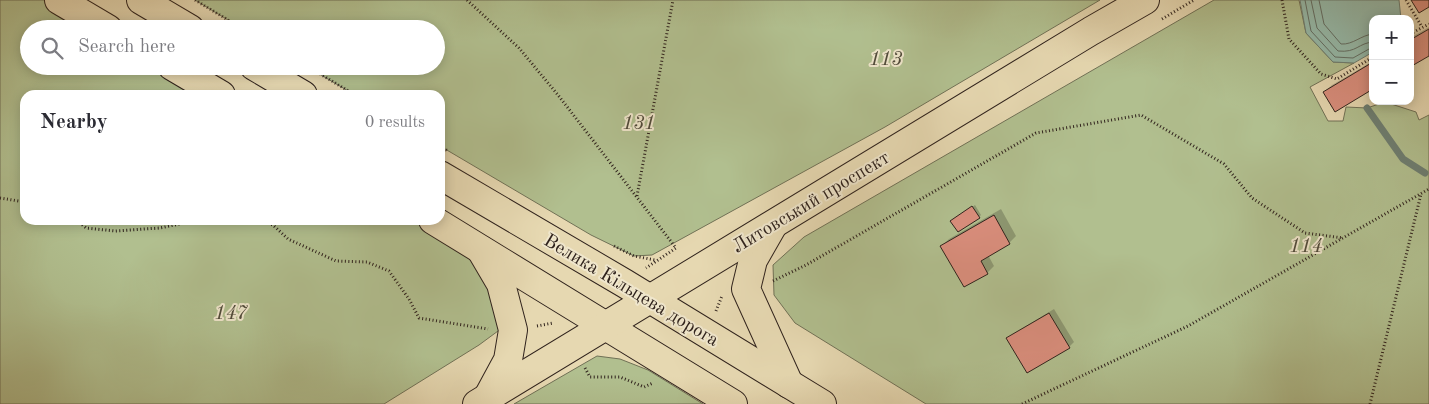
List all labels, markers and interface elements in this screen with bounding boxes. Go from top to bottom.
map controls [1369,15,1414,105]
button: + [1369,15,1414,60]
search box [20,20,445,75]
icon: search [38,34,66,62]
text: Search here [78,38,175,57]
park label: 113 [869,51,903,70]
button: − [1369,60,1414,105]
text: Nearby [40,112,108,133]
text: 0 results [365,115,425,131]
park label: 131 [622,115,656,134]
street label: Литовський проспект [729,149,893,258]
street label: Велика Кільцева дорога [540,231,722,351]
park label: 114 [1289,238,1323,257]
park label: 147 [214,305,249,324]

